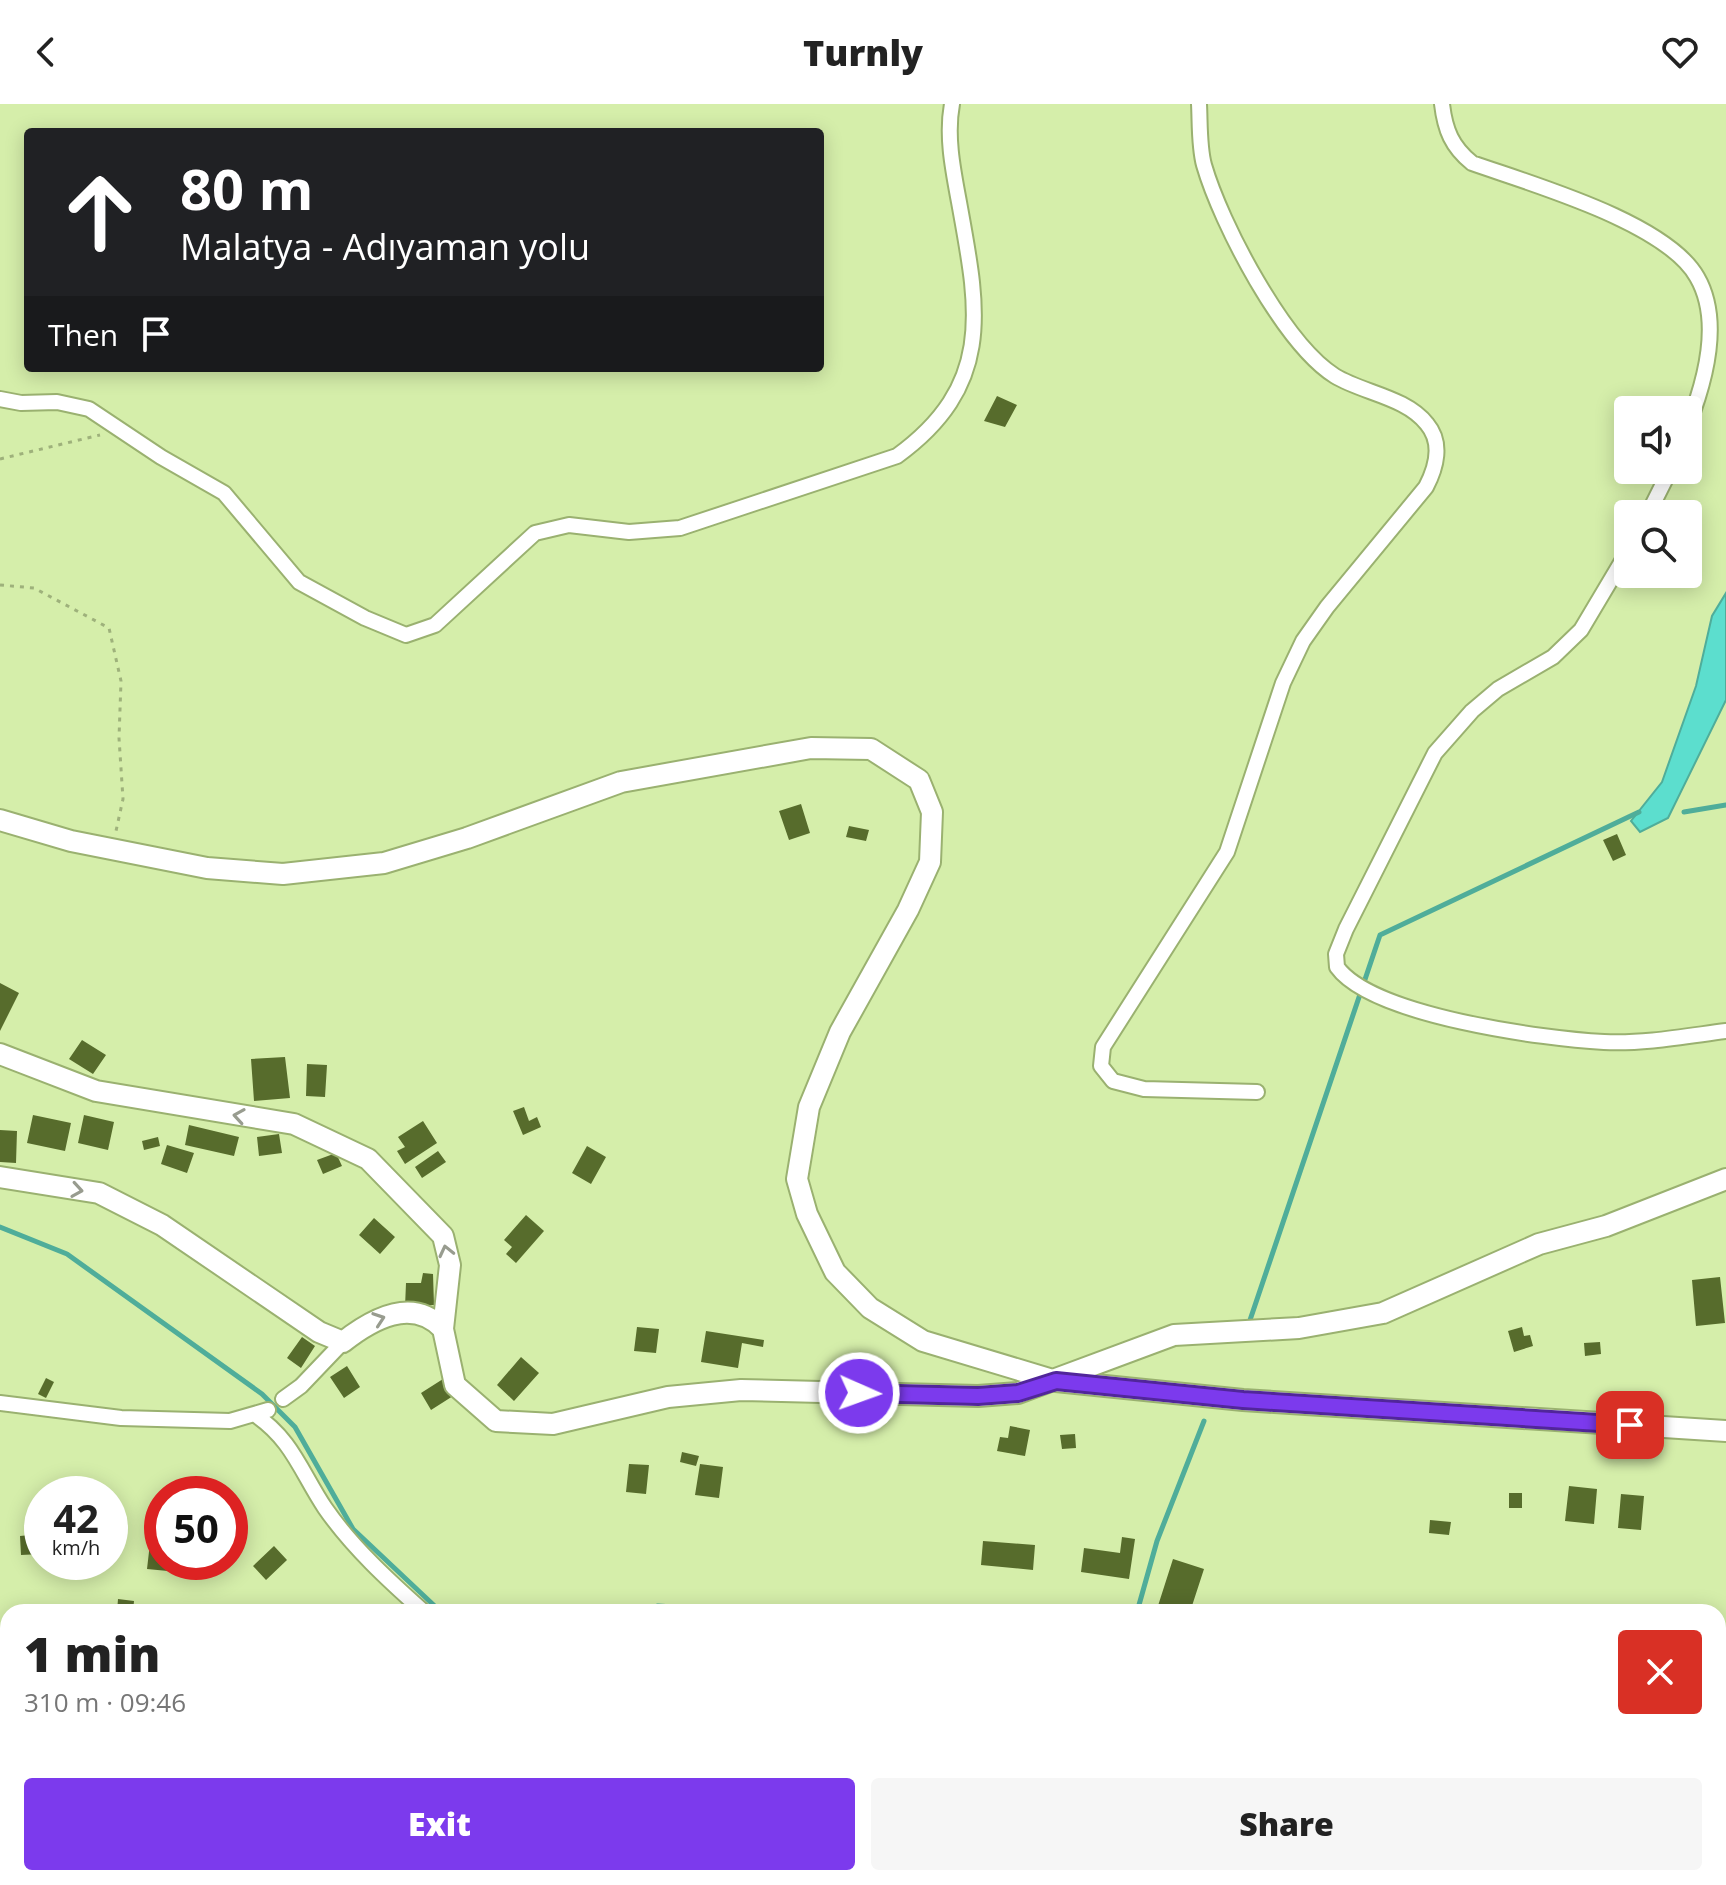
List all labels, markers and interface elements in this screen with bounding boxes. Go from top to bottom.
text: Turnly [803,28,923,77]
icon: back [24,30,68,74]
icon: heart [1658,30,1702,74]
text: 80 m [180,150,314,226]
icon: ahead [48,160,152,264]
text: Malatya - Adıyaman yolu [180,222,590,271]
icon: arrive [134,312,178,356]
text: Then [48,314,118,355]
map controls [1614,396,1702,588]
button: sound [1614,396,1702,484]
button: search [1614,500,1702,588]
one-way arrow [232,1108,246,1125]
one-way arrow [70,1180,84,1197]
one-way arrow [439,1245,456,1259]
one-way arrow [371,1313,385,1329]
position arrow [817,1351,901,1435]
pin [1596,1391,1664,1459]
icon: arrive [1608,1403,1652,1447]
speed limit sign: 50 [144,1476,248,1580]
text: 42 [53,1490,99,1545]
text: km/h [52,1534,100,1561]
text: 1 min [24,1621,160,1686]
button: close [1618,1630,1702,1714]
text: 310 m · 09:46 [24,1684,186,1720]
button: Exit [24,1778,855,1870]
button: Share [871,1778,1702,1870]

